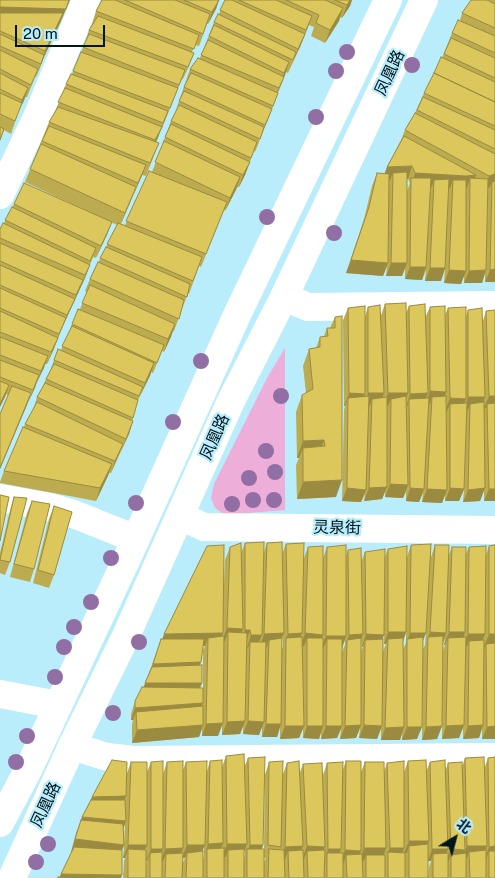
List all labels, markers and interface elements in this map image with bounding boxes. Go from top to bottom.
scale bar [18,15,108,47]
text: 20 m [23,25,58,42]
street label: 凤凰路 [371,47,409,99]
street label: 凤凰路 [196,411,234,463]
street label: 灵泉街 [313,518,361,538]
street label: 凤凰路 [27,779,65,831]
north arrow [430,813,480,863]
text: 北 [454,815,474,837]

